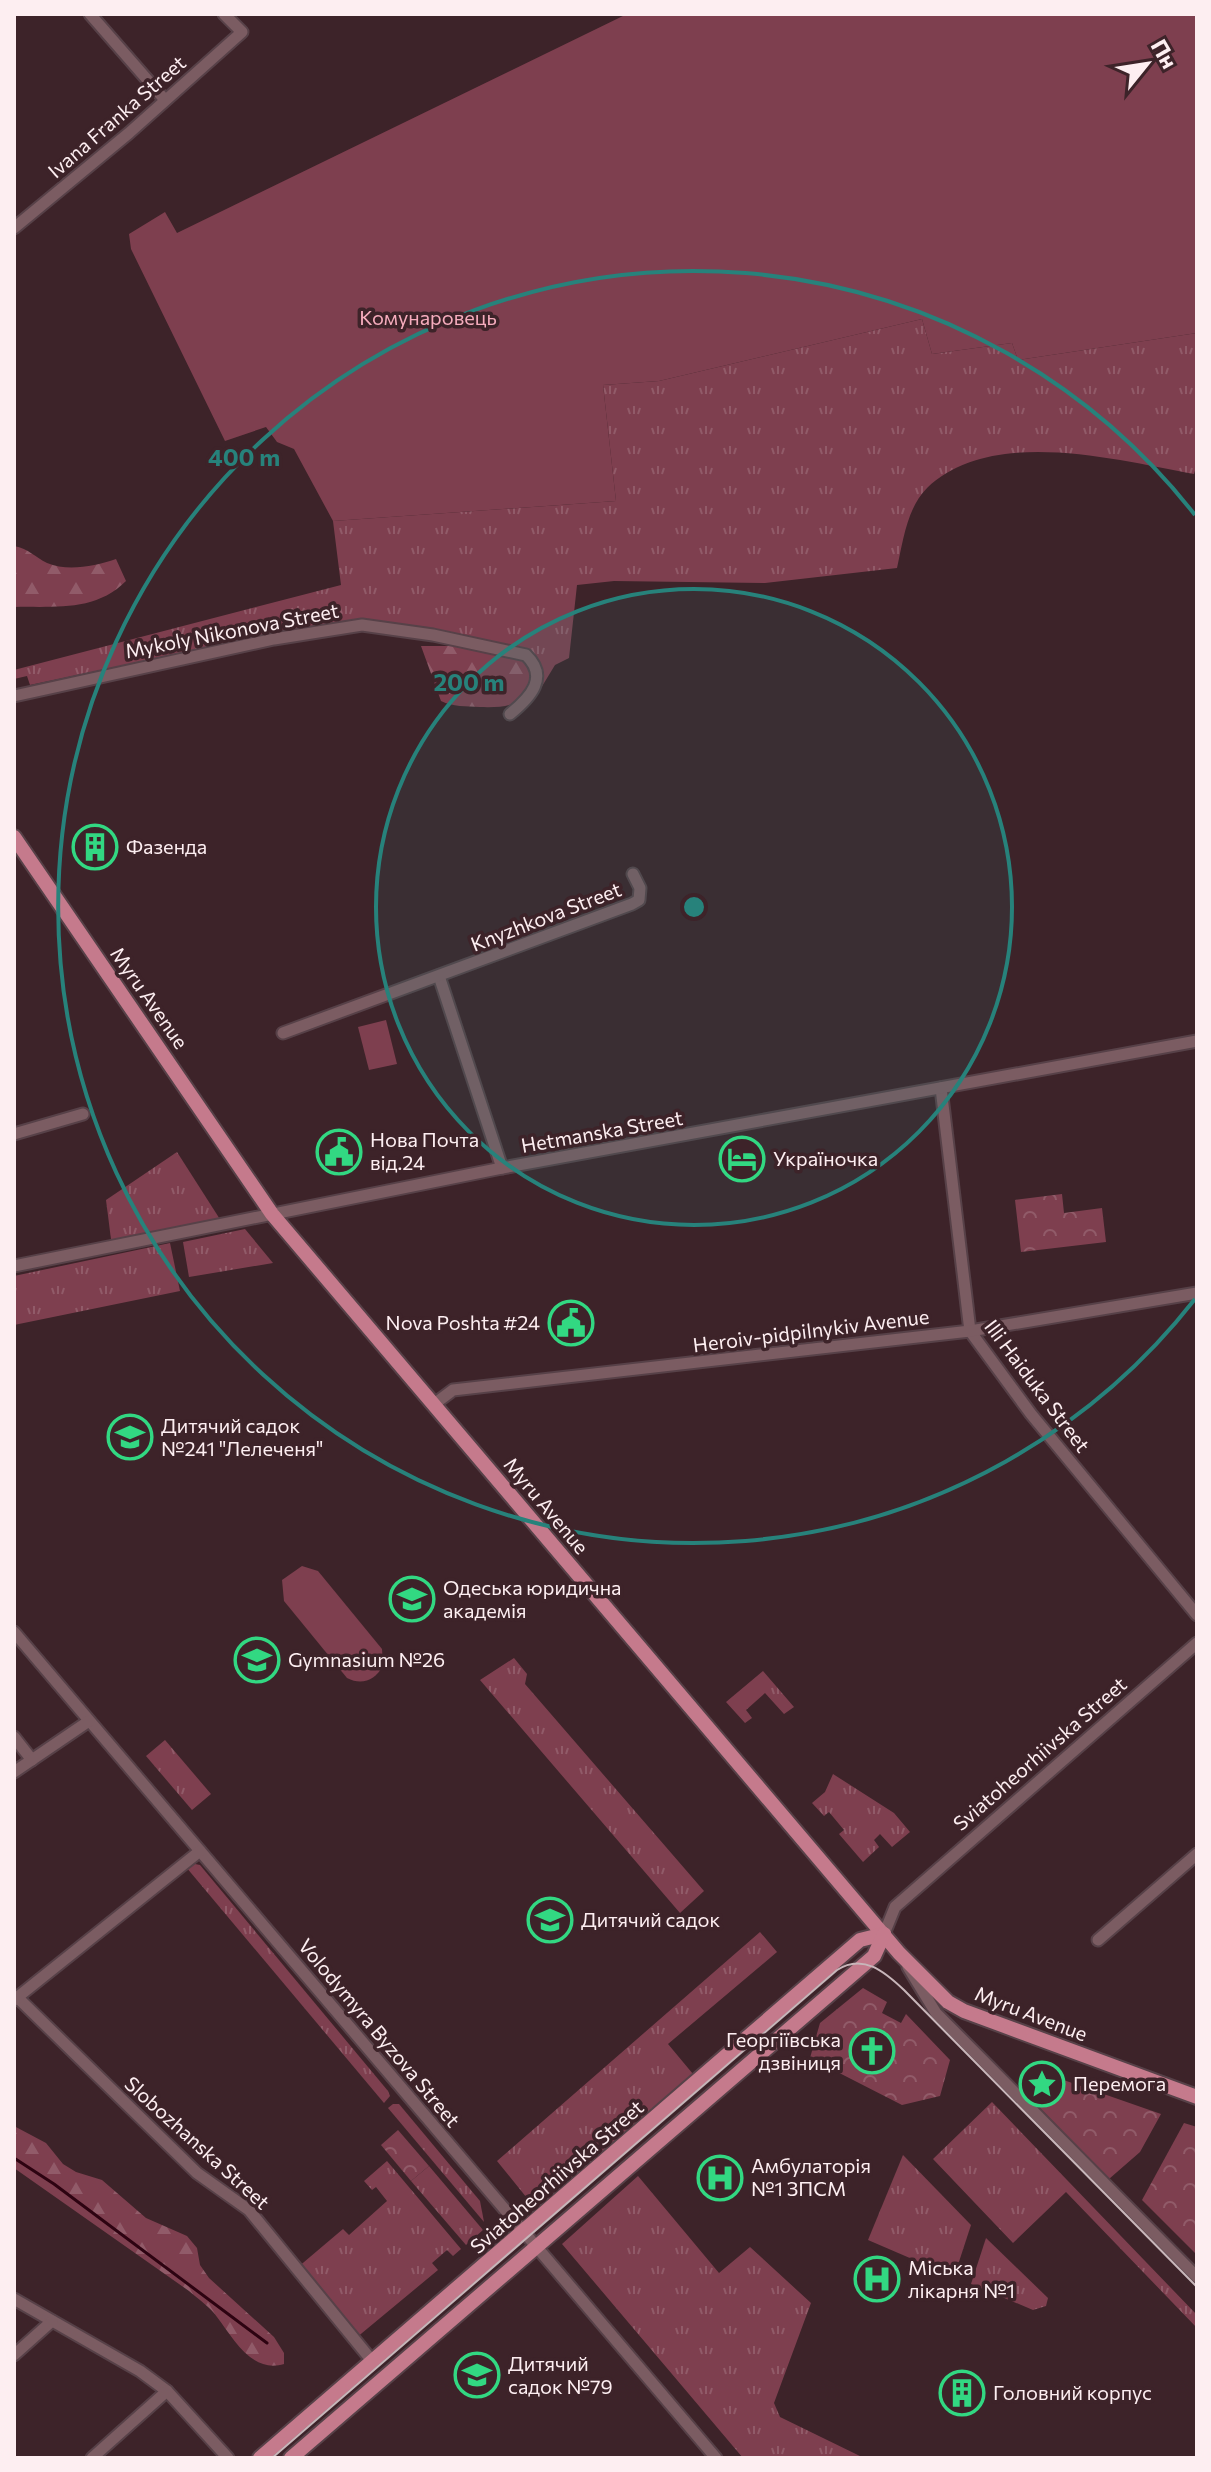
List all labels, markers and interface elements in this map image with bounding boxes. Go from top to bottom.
north arrow [1107,24,1187,104]
text: Пн [1146,34,1184,73]
street label: Ivana Franka Street [43,50,190,183]
park label: Комунаровець [359,305,497,329]
text: 400 m [208,442,280,471]
street label: Mykoly Nikonova Street [123,598,341,662]
text: 200 m [434,667,504,696]
building icon: Фазенда [71,823,119,871]
place label: Фазенда [126,834,207,858]
street label: Knyzhkova Street [467,876,624,956]
centre of rings [680,893,708,921]
street label: Myru Avenue [106,942,194,1053]
street label: Hetmanska Street [519,1105,685,1157]
place label: Нова Почта від.24 [370,1127,479,1174]
public building icon: Нова Почта від.24 [315,1128,363,1176]
hotel icon: Україночка [718,1135,766,1183]
place label: Україночка [773,1146,878,1170]
public building icon: Nova Poshta #24 [547,1299,595,1347]
street label: Heroiv-pidpilnykiv Avenue [691,1304,930,1356]
place label: Nova Poshta #24 [386,1310,540,1334]
street label: Illi Haiduka Street [980,1314,1095,1456]
school or university icon: Дитячий садок №241 "Лелеченя" [106,1413,154,1461]
place label: Дитячий садок №241 "Лелеченя" [161,1413,323,1460]
street label: Myru Avenue [499,1452,594,1558]
school or university icon: Одеська юридична академія [388,1575,436,1623]
place label: Одеська юридична академія [443,1575,621,1622]
school or university icon: Gymnasium №26 [233,1636,281,1684]
place label: Gymnasium №26 [288,1647,445,1671]
street label: Sviatoheorhiivska Street [948,1671,1131,1835]
school or university icon: Дитячий садок [526,1896,574,1944]
place label: Дитячий садок [581,1907,720,1931]
street label: Volodymyra Byzova Street [294,1933,466,2131]
street label: Myru Avenue [972,1981,1091,2046]
place label: Георгіївська дзвіниця [726,2027,841,2074]
church icon: Георгіївська дзвіниця [848,2027,896,2075]
place icon: Перемога [1018,2060,1066,2108]
street label: Slobozhanska Street [120,2071,275,2214]
place label: Перемога [1073,2071,1166,2095]
street label: Sviatoheorhiivska Street [465,2094,648,2258]
place label: Амбулаторія №1 ЗПСМ [751,2153,871,2200]
hospital icon: Амбулаторія №1 ЗПСМ [696,2154,744,2202]
hospital icon: Міська лікарня №1 [853,2255,901,2303]
place label: Міська лікарня №1 [908,2255,1015,2302]
school or university icon: Дитячий садок №79 [453,2351,501,2399]
place label: Дитячий садок №79 [508,2351,613,2398]
building icon: Головний корпус [938,2369,986,2417]
place label: Головний корпус [993,2380,1152,2404]

